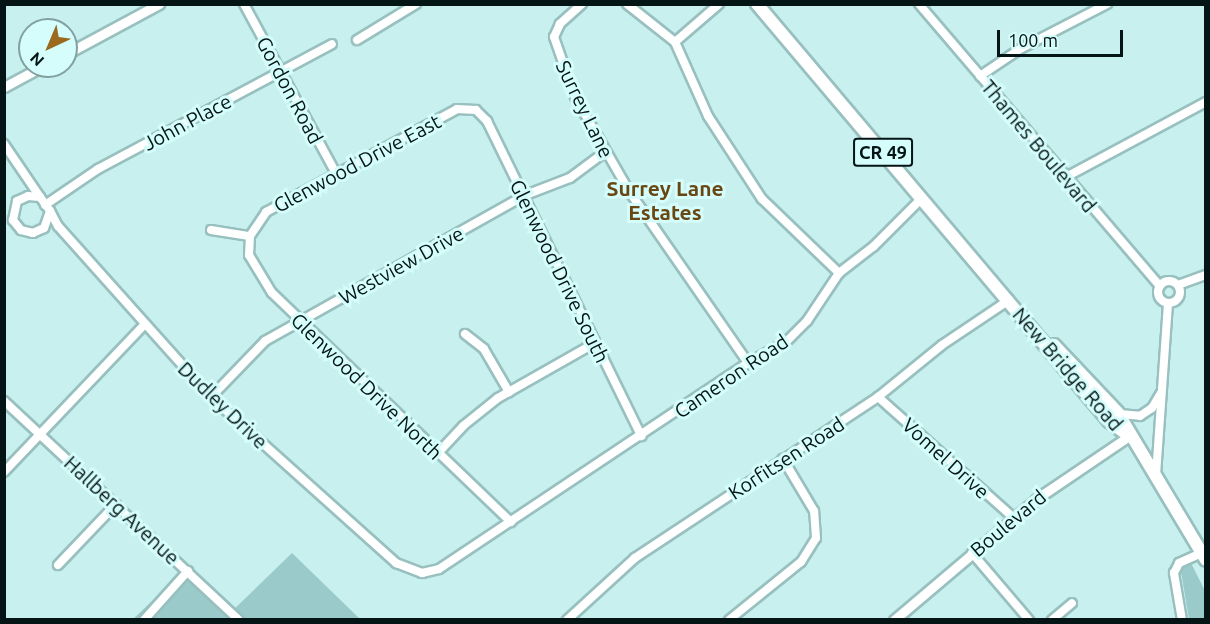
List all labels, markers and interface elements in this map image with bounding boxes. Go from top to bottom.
north arrow [18,18,78,78]
scale bar [1000,18,1126,56]
text: 100 m [1008,30,1058,50]
street label: Gordon Road [252,32,328,148]
text: N [26,49,47,70]
street label: Surrey Lane [551,56,619,162]
street label: Thames Boulevard [977,75,1101,217]
street label: John Place [139,89,235,155]
street label: Glenwood Drive East [269,109,445,217]
road number: CR 49 [853,137,913,167]
street label: Glenwood Drive South [505,175,615,367]
district label: Surrey Lane Estates [606,175,724,225]
street label: Westview Drive [334,221,468,309]
street label: New Bridge Road [1008,302,1128,436]
street label: Glenwood Drive North [286,308,448,464]
street label: Cameron Road [669,329,793,423]
street label: Dudley Drive [173,356,273,454]
street label: Korfitsen Road [724,412,848,504]
street label: Vomel Drive [897,413,995,503]
street label: Hallberg Avenue [60,451,184,569]
street label: Boulevard [965,484,1051,562]

